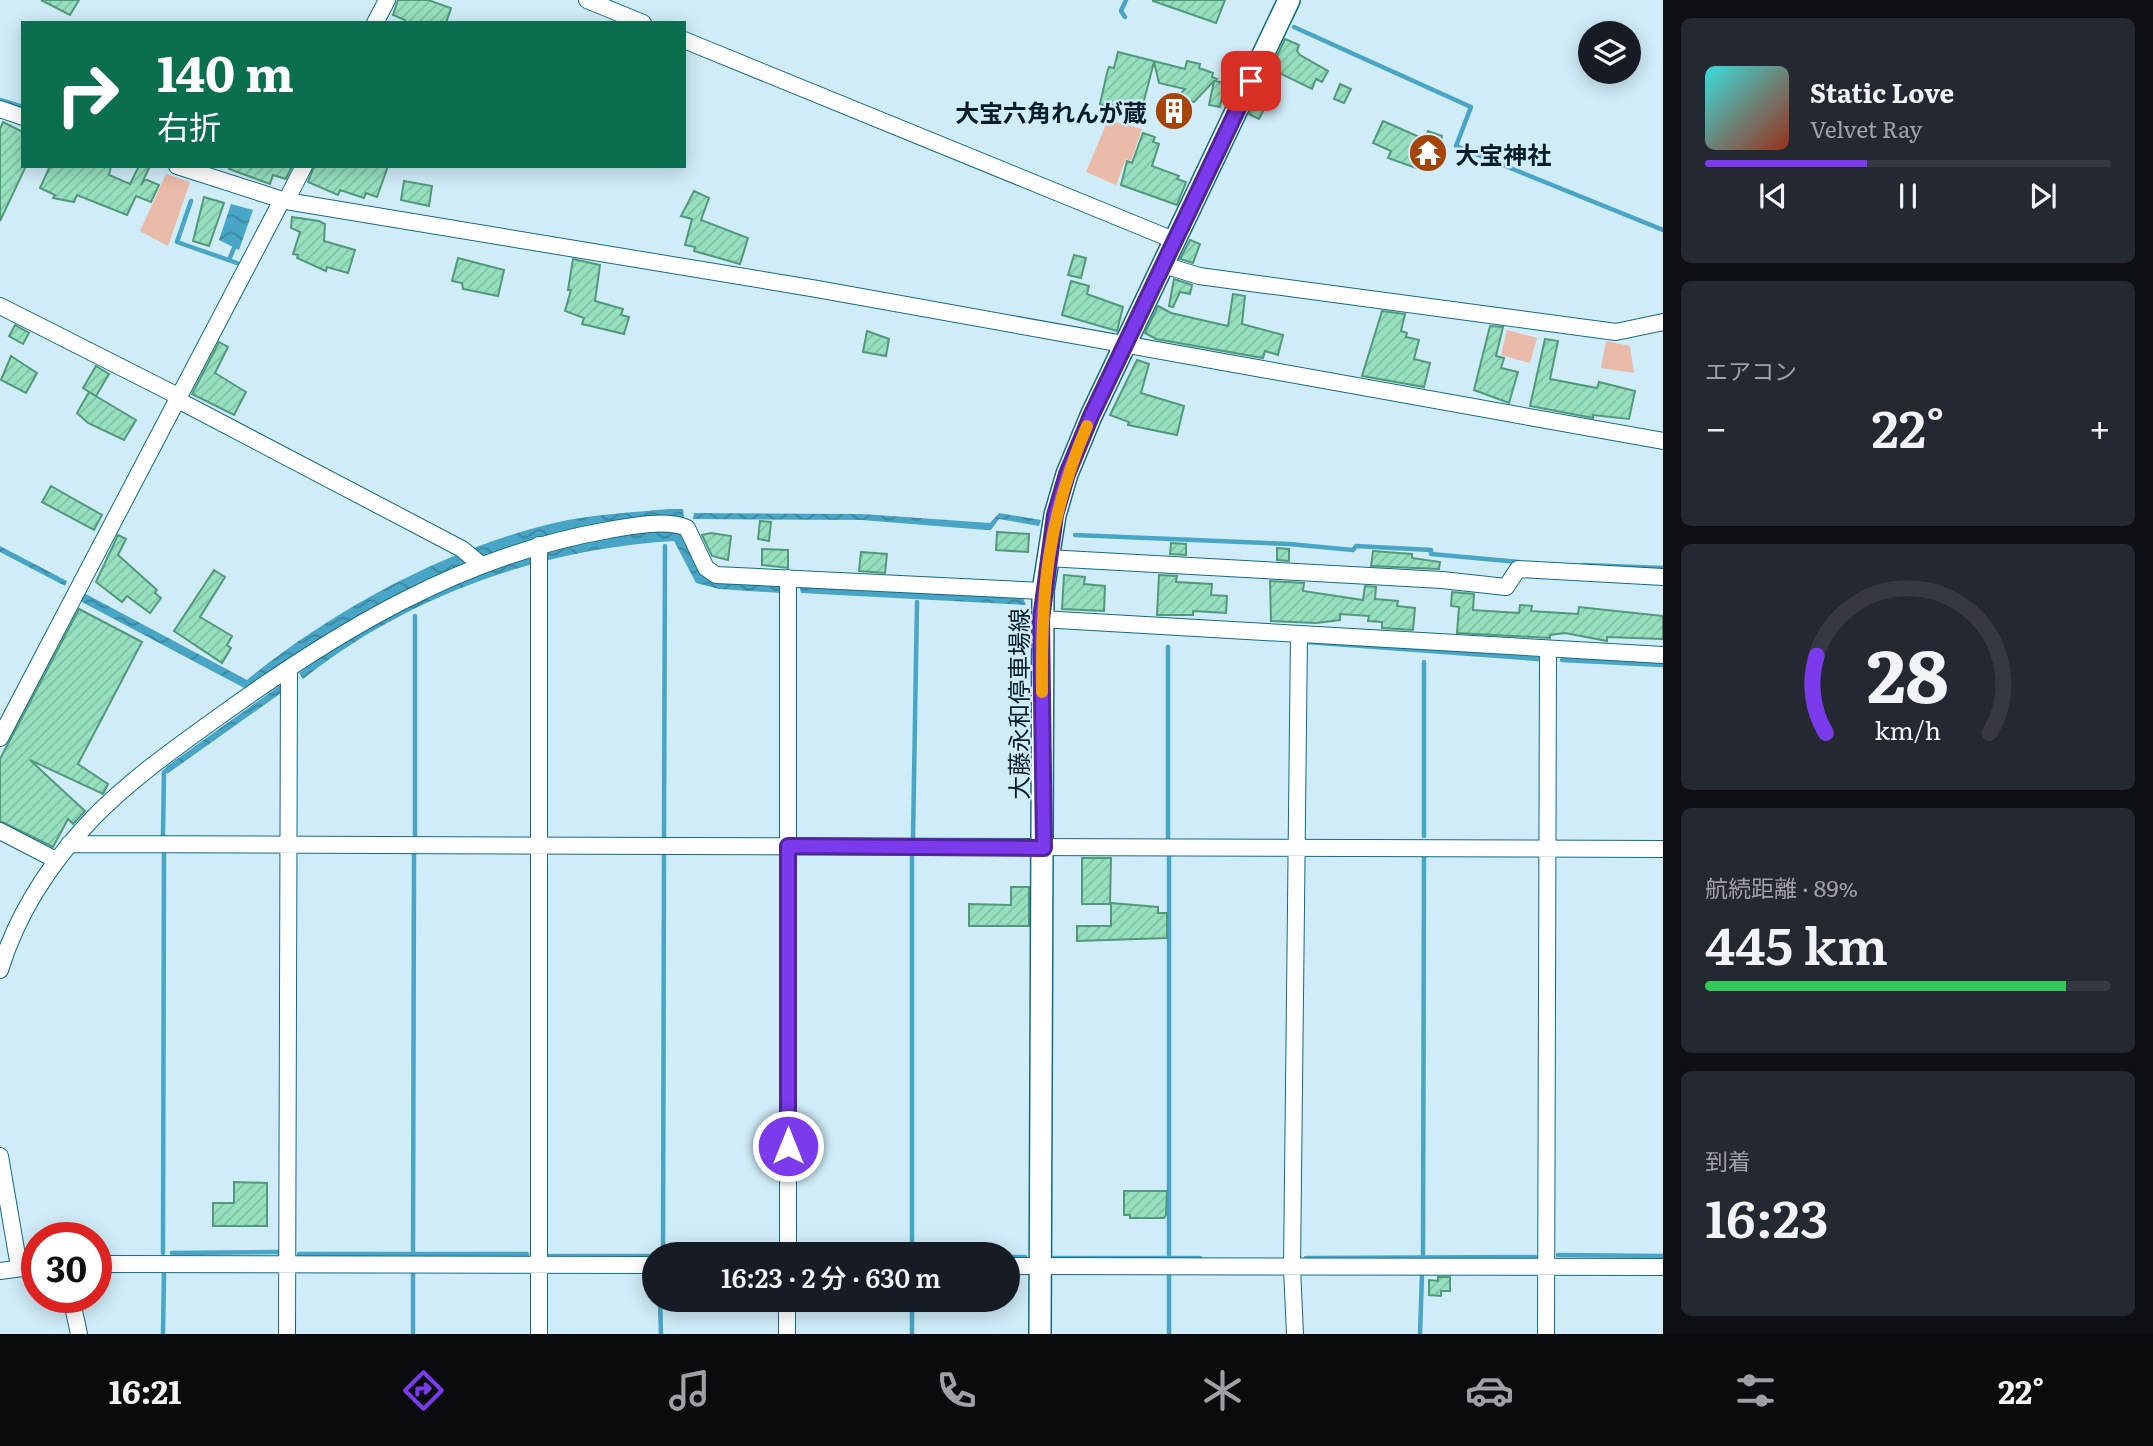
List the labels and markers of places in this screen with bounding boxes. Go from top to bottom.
pin [1221,51,1281,111]
building icon: 大宝六角れんが蔵 [1153,90,1195,132]
place label: 大宝六角れんが蔵 [955,94,1147,129]
temple icon: 大宝神社 [1407,132,1449,174]
place label: 大宝神社 [1455,136,1551,171]

